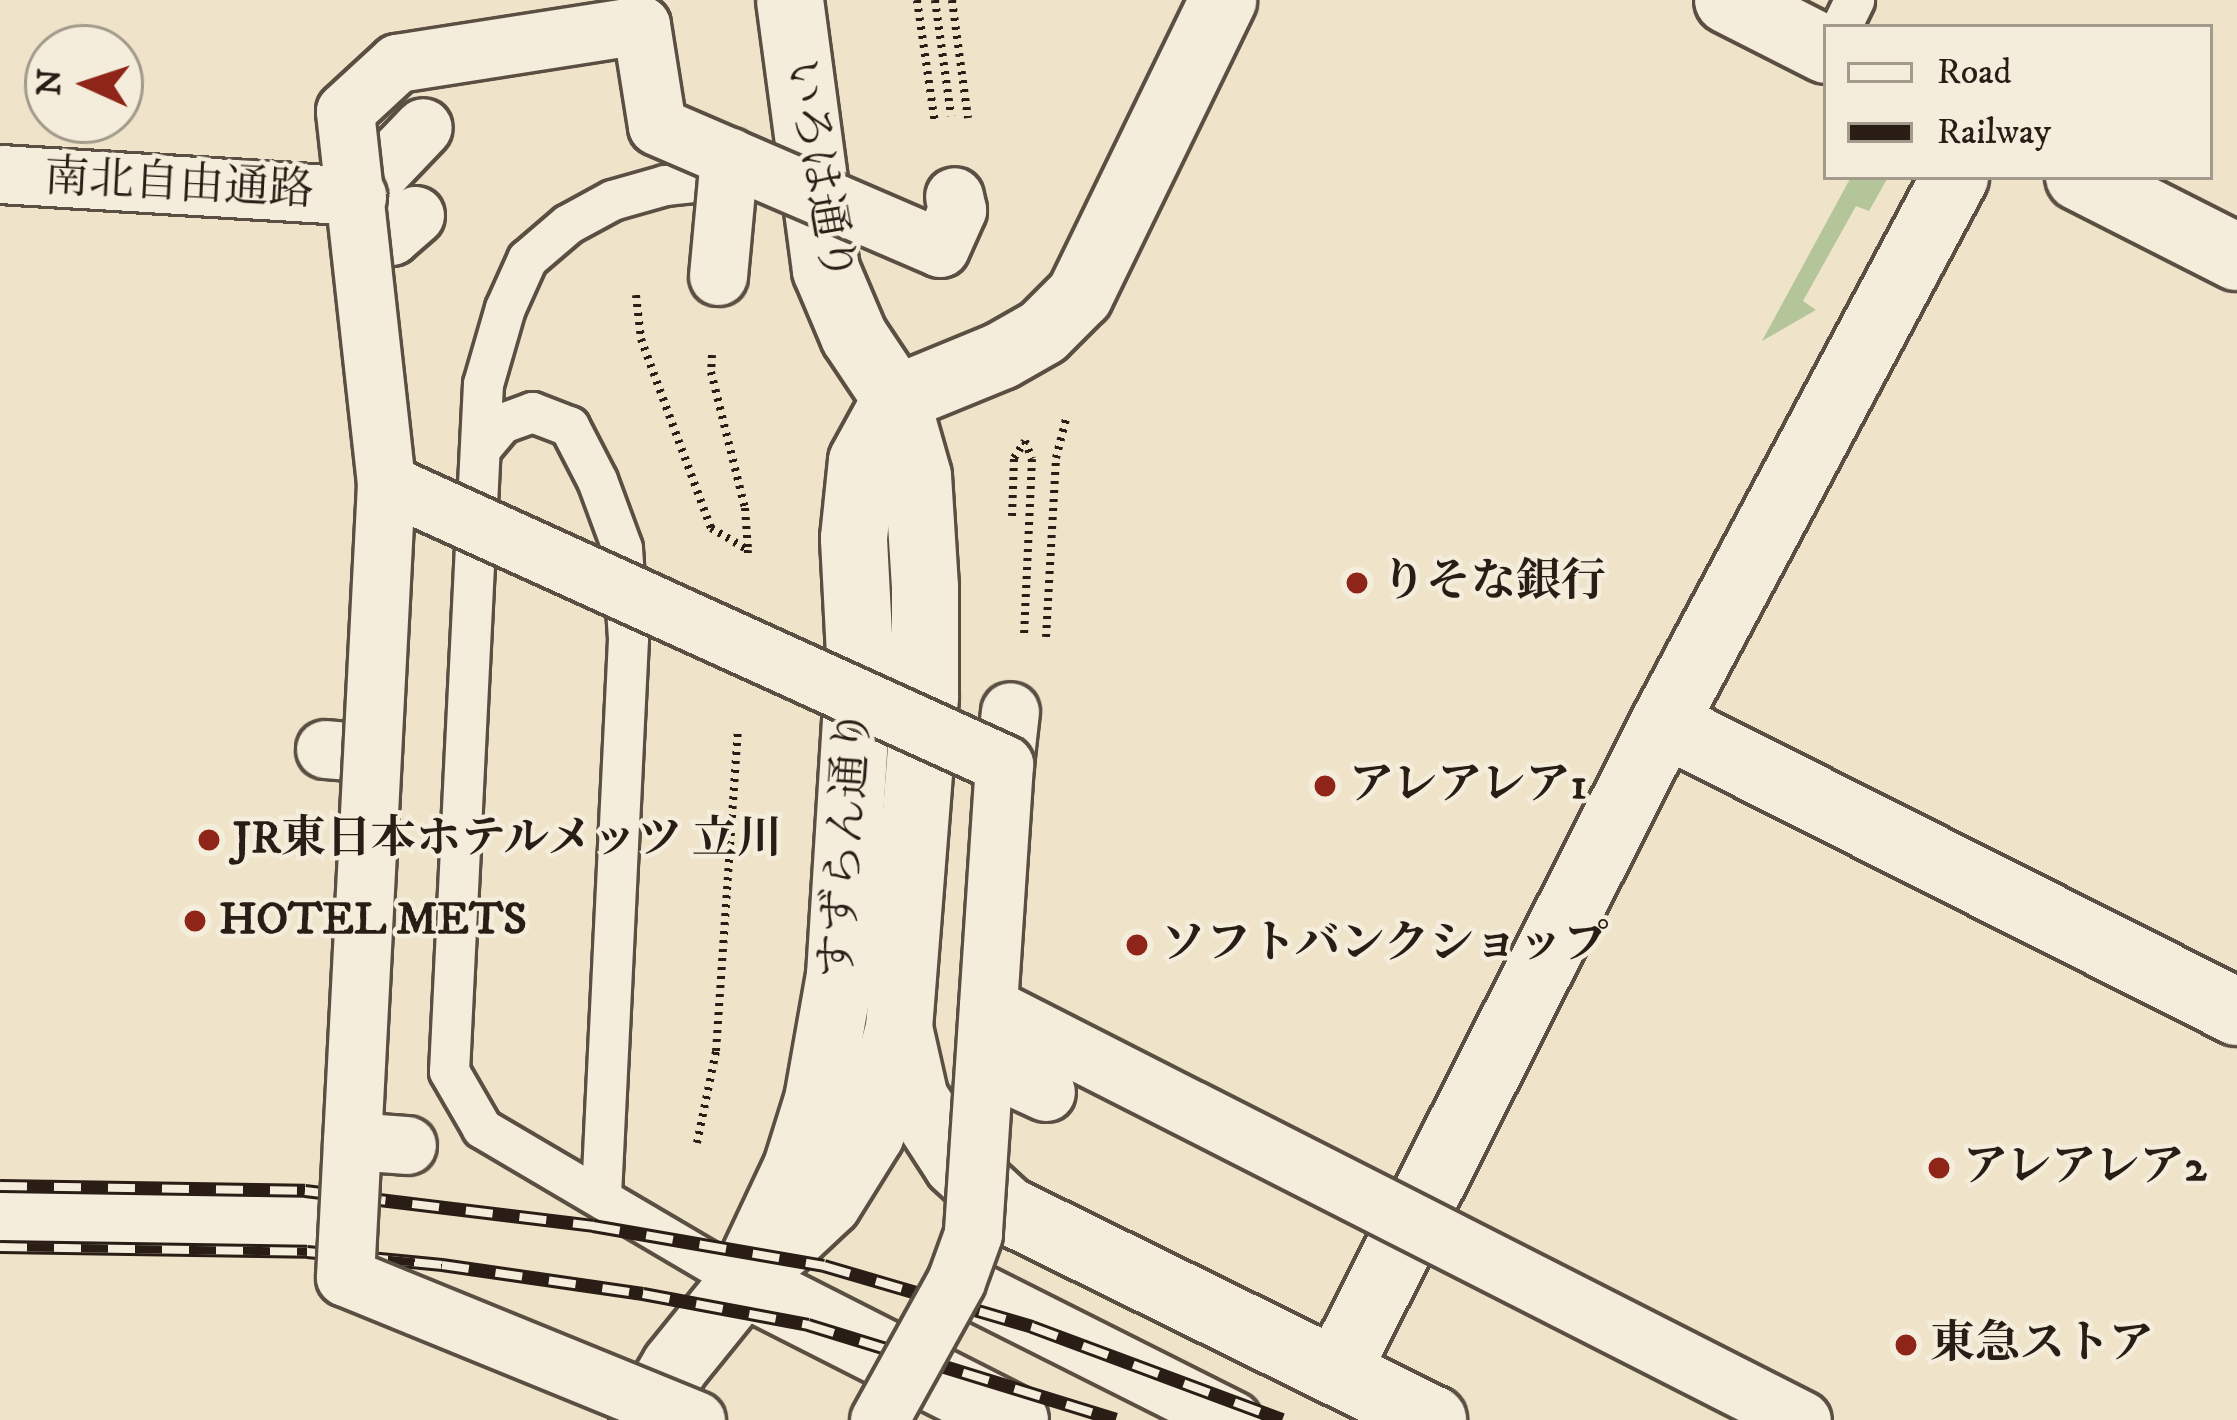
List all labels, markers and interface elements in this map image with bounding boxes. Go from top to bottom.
north arrow [24,24,144,144]
legend [1823,24,2213,180]
text: Road [1937,50,2012,95]
street label: いろは通り [772,56,864,286]
text: N [29,68,72,97]
text: Railway [1937,110,2051,155]
street label: 南北自由通路 [43,151,315,219]
place label: りそな銀行 [1381,556,1606,610]
marker: りそな銀行 [1344,570,1370,596]
street label: すずらん通り [811,707,883,981]
place label: アレアレア1 [1349,759,1591,813]
marker: アレアレア1 [1312,773,1338,799]
place label: JR東日本ホテルメッツ 立川 [233,813,786,867]
marker: JR東日本ホテルメッツ 立川 [196,827,222,853]
place label: HOTEL METS [219,894,527,948]
marker: HOTEL METS [182,908,208,934]
place label: ソフトバンクショップ [1161,918,1611,972]
marker: ソフトバンクショップ [1124,932,1150,958]
place label: アレアレア2 [1963,1141,2210,1195]
marker: アレアレア2 [1926,1155,1952,1181]
place label: 東急ストア [1930,1318,2155,1372]
marker: 東急ストア [1893,1332,1919,1358]

